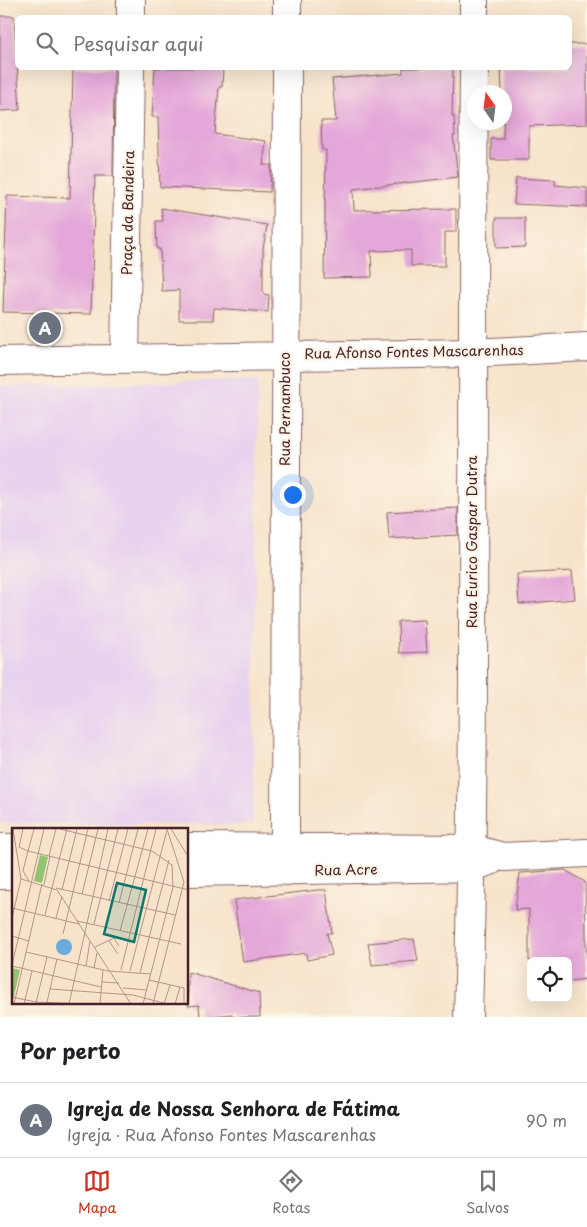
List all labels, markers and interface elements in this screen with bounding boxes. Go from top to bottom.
search box [15,15,572,70]
icon: search [33,29,61,57]
text: Pesquisar aqui [73,29,203,57]
north arrow [467,85,512,130]
street label: Praça da Bandeira [116,150,139,276]
pin: A [29,309,61,347]
street label: Rua Afonso Fontes Mascarenhas [304,339,524,364]
street label: Rua Pernambuco [274,352,295,466]
street label: Rua Eurico Gaspar Dutra [461,455,482,628]
your location [280,482,306,508]
inset map [12,828,189,1004]
street label: Rua Acre [314,858,378,881]
map controls [527,957,572,1002]
button: locate [527,957,572,1002]
text: Por perto [20,1034,120,1066]
text: Igreja de Nossa Senhora de Fátima [67,1094,400,1122]
text: A [30,1108,42,1132]
text: 90 m [526,1108,567,1132]
text: Igreja · Rua Afonso Fontes Mascarenhas [67,1122,376,1146]
tab: Mapa [78,1167,116,1218]
tab: Rotas [272,1167,310,1218]
tab: Salvos [466,1167,509,1218]

